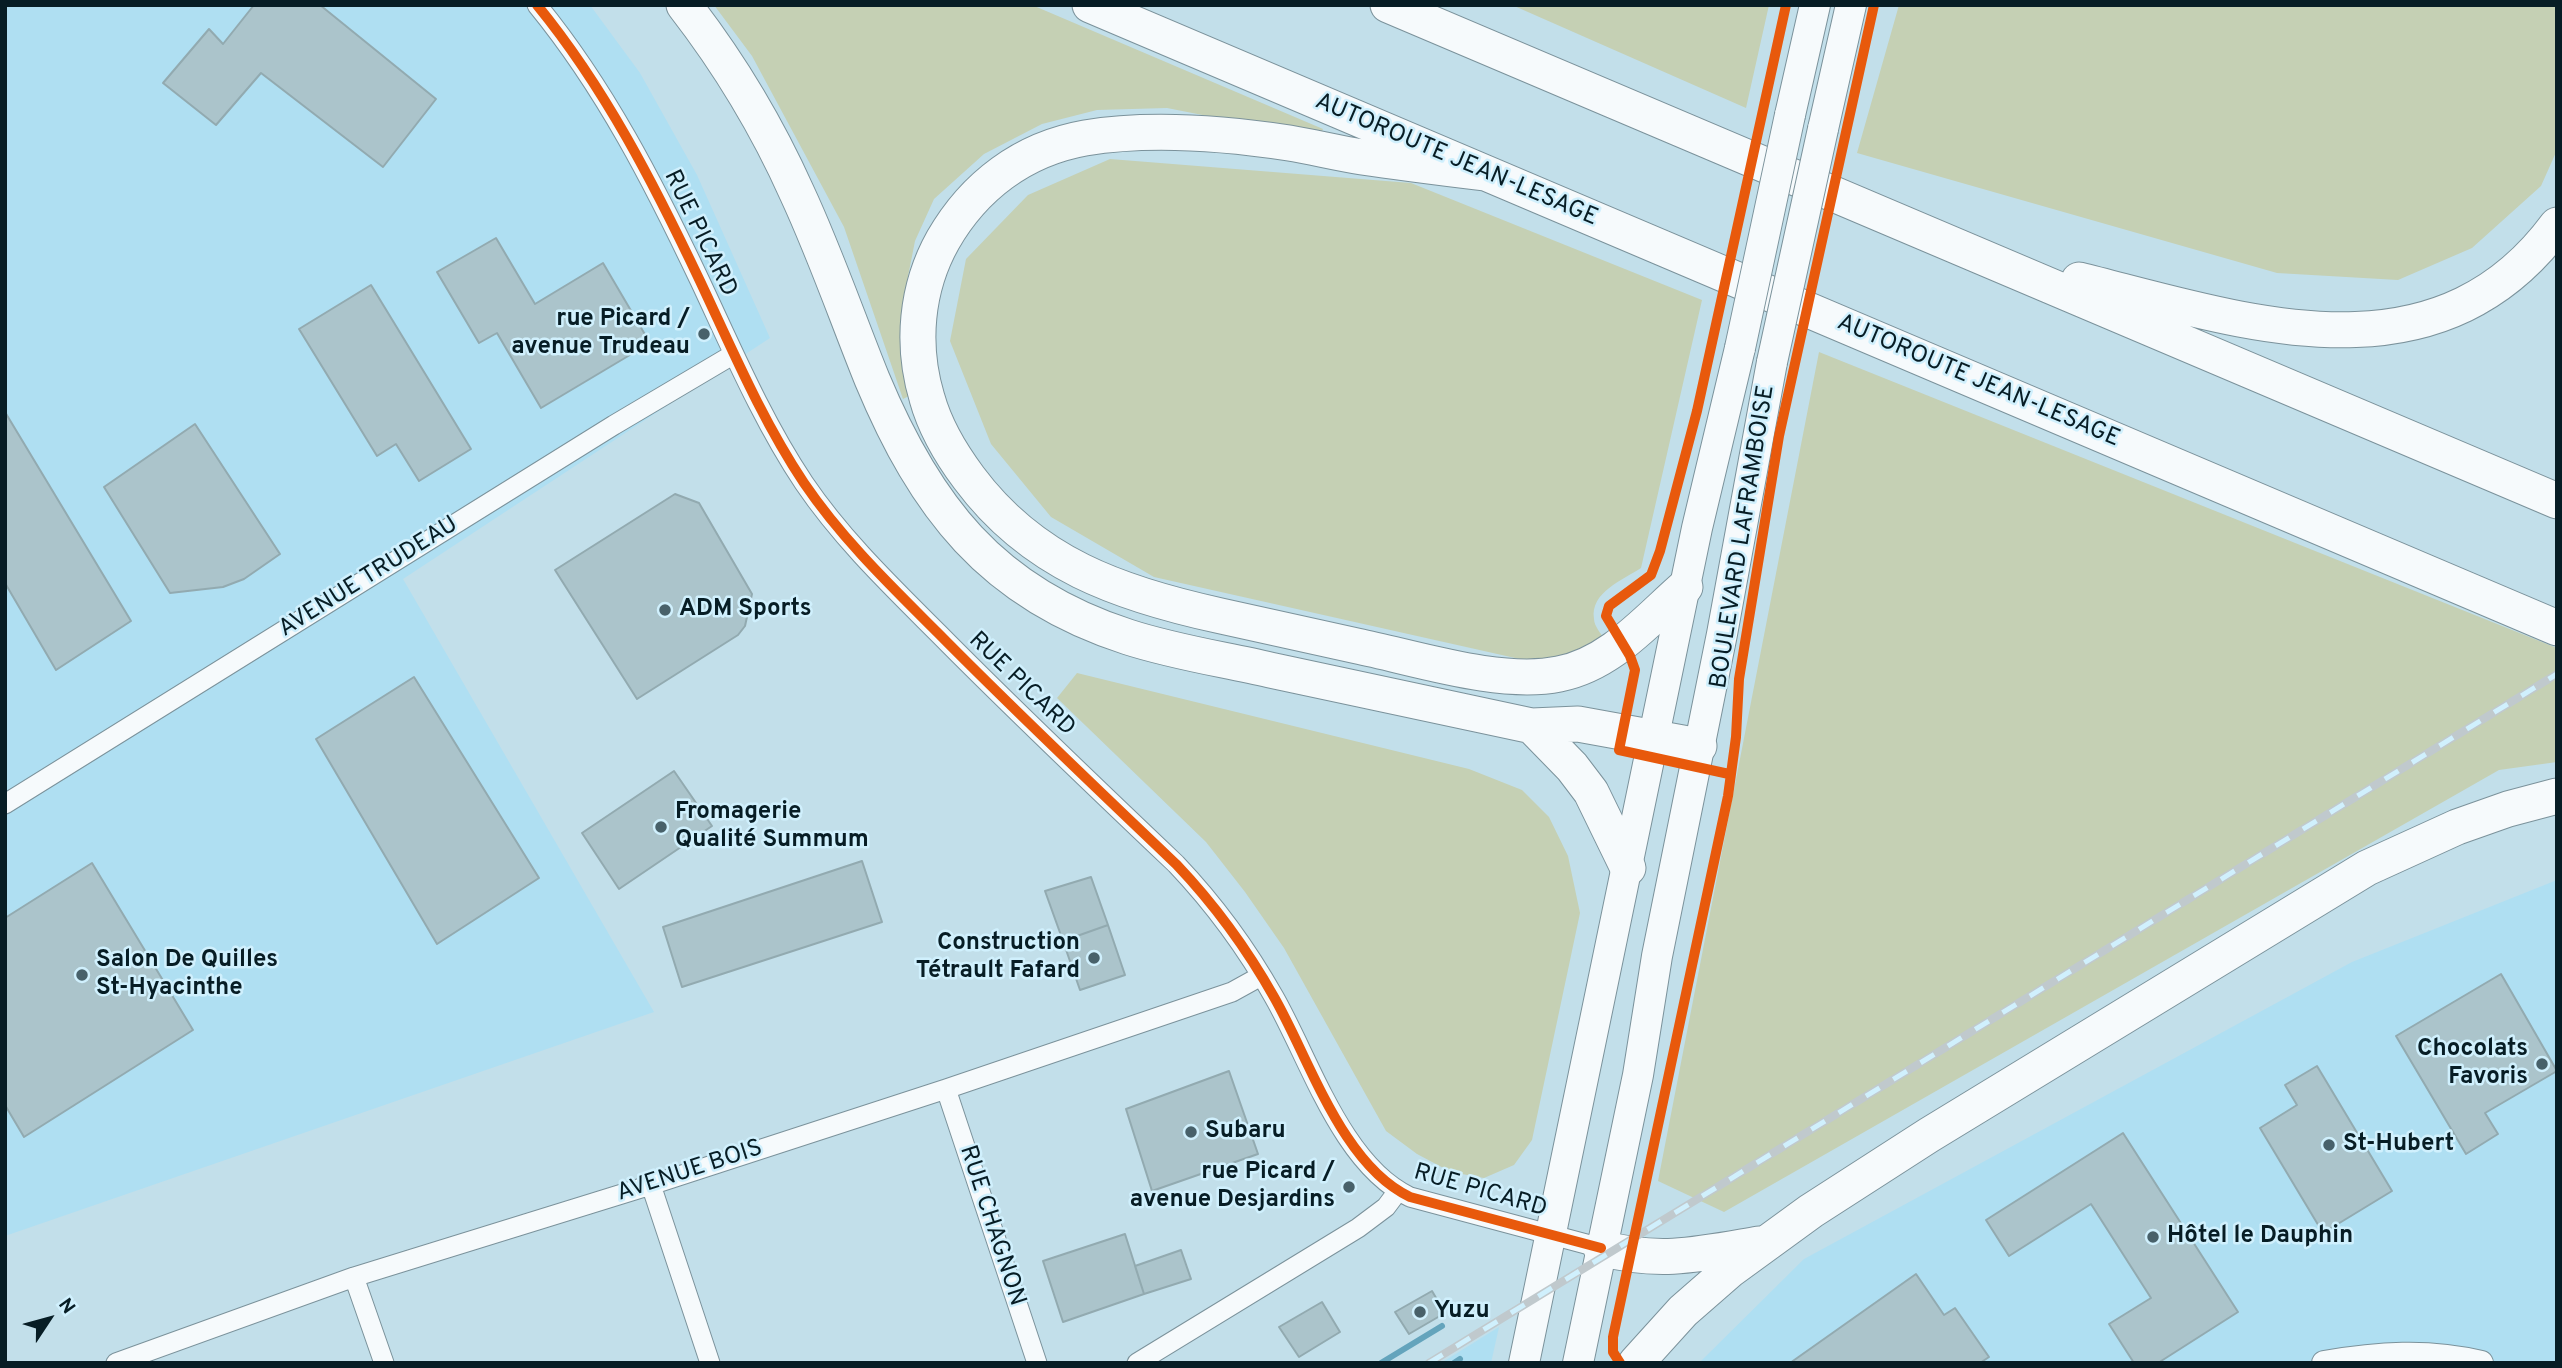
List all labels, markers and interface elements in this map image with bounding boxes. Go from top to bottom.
street label: AUTOROUTE JEAN-LESAGE [1310,88,1602,234]
street label: RUE PICARD [656,166,742,302]
place label: rue Picard / avenue Trudeau [511,306,690,362]
street label: AUTOROUTE JEAN-LESAGE [1832,309,2124,455]
marker: rue Picard / avenue Trudeau [696,326,712,342]
street label: BOULEVARD LAFRAMBOISE [1706,383,1782,691]
street label: AVENUE TRUDEAU [274,511,464,645]
place label: ADM Sports [679,596,812,624]
marker: ADM Sports [657,602,673,618]
street label: RUE PICARD [962,627,1080,743]
place label: Fromagerie Qualité Summum [675,799,869,855]
marker: Fromagerie Qualité Summum [653,819,669,835]
place label: Construction Tétrault Fafard [916,930,1080,986]
place label: Salon De Quilles St-Hyacinthe [96,947,278,1003]
marker: Construction Tétrault Fafard [1086,950,1102,966]
marker: Salon De Quilles St-Hyacinthe [74,967,90,983]
place label: Chocolats Favoris [2417,1036,2528,1092]
marker: Chocolats Favoris [2534,1056,2550,1072]
place label: Subaru [1205,1118,1286,1146]
marker: Subaru [1183,1124,1199,1140]
place label: St-Hubert [2343,1131,2454,1159]
street label: AVENUE BOIS [614,1135,766,1209]
marker: St-Hubert [2321,1137,2337,1153]
street label: RUE CHAGNON [952,1142,1030,1310]
place label: rue Picard / avenue Desjardins [1130,1159,1335,1215]
street label: RUE PICARD [1410,1159,1550,1225]
marker: rue Picard / avenue Desjardins [1341,1179,1357,1195]
place label: Hôtel le Dauphin [2167,1223,2353,1251]
marker: Hôtel le Dauphin [2145,1229,2161,1245]
north arrow [14,1284,84,1354]
text: N [52,1294,80,1319]
place label: Yuzu [1434,1298,1490,1326]
marker: Yuzu [1412,1304,1428,1320]

